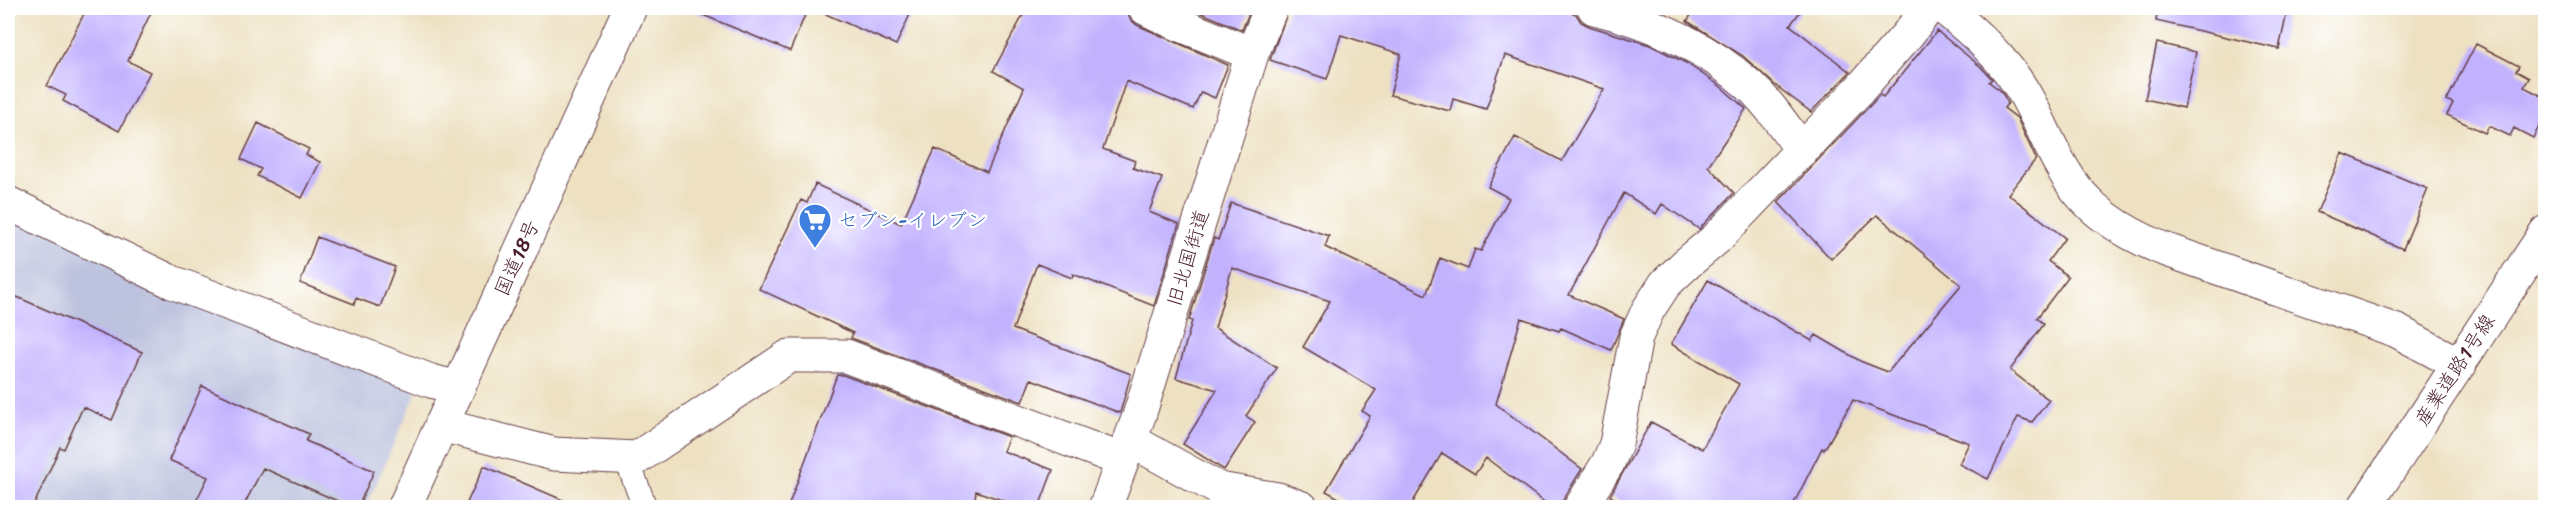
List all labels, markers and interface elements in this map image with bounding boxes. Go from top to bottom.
supermarket icon: セブン-イレブン [797,202,833,249]
place label: セブン-イレブン [838,203,987,238]
street label: 旧北国街道 [1157,205,1219,311]
street label: 国道18号 [485,214,549,302]
street label: 産業道路1号線 [2405,307,2505,433]

